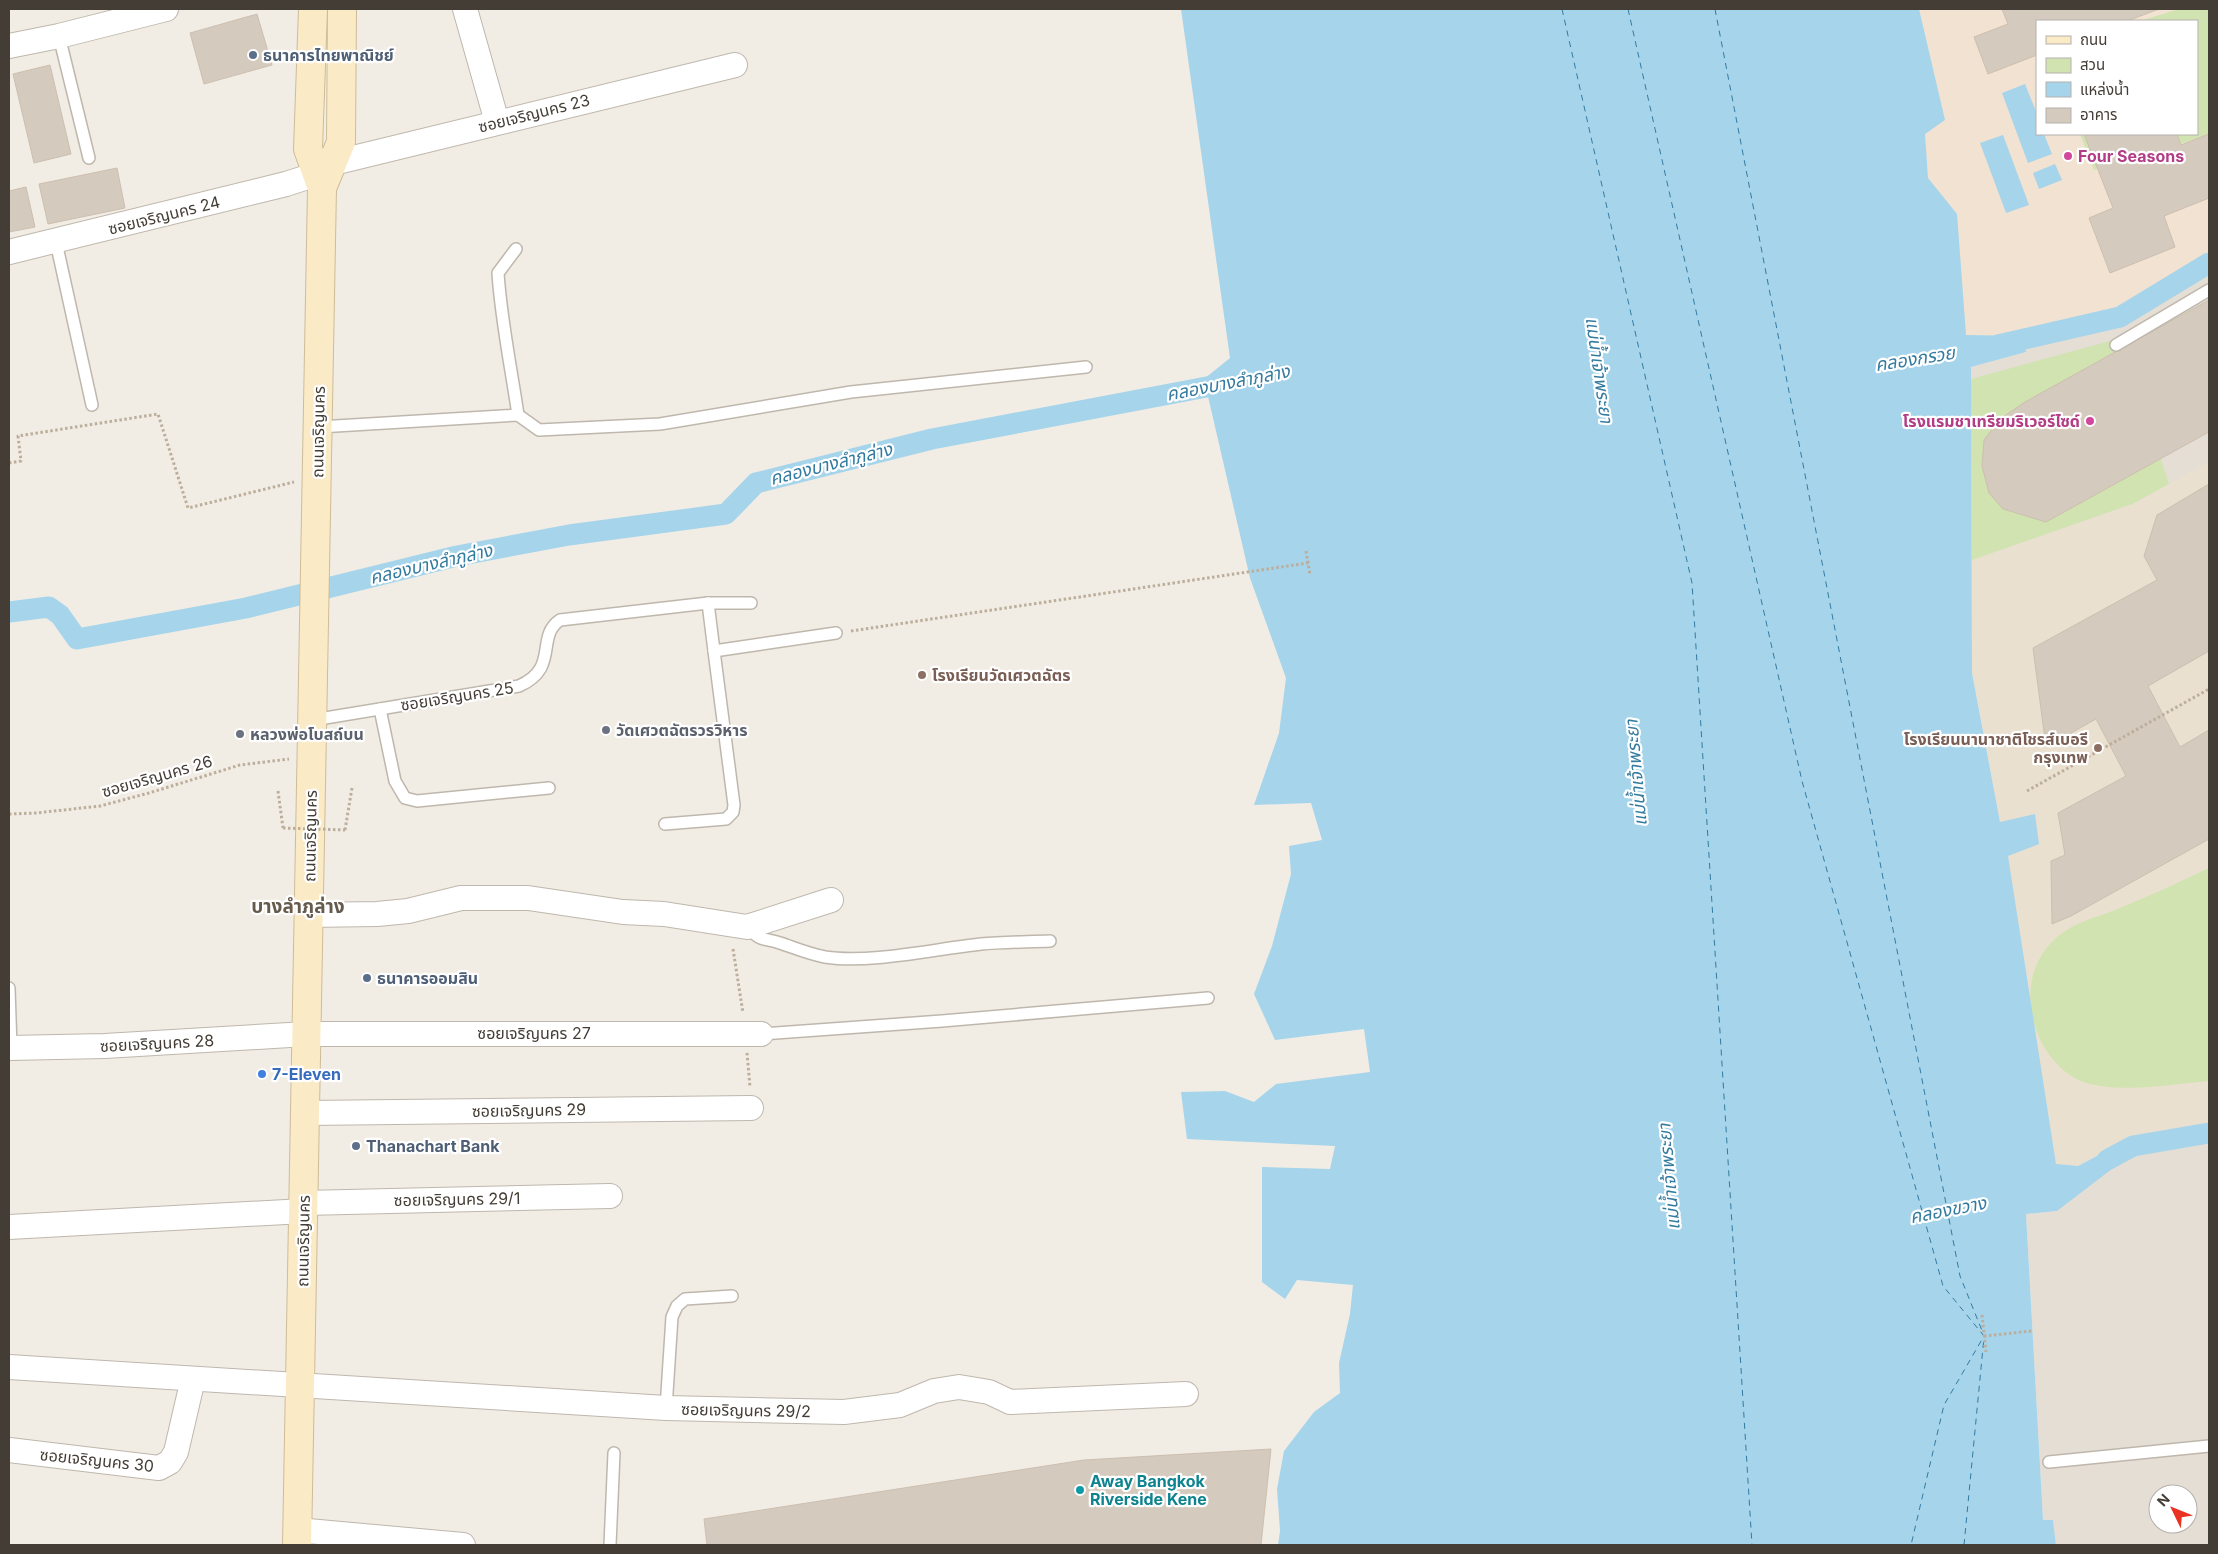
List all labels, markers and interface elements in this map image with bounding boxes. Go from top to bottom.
legend [2036,20,2198,135]
text: ถนน [2080,30,2107,49]
place label: ธนาคารไทยพาณิชย์ [263,45,394,65]
marker: ธนาคารไทยพาณิชย์ [247,49,259,61]
text: สวน [2080,55,2105,74]
text: แหล่งน้ำ [2080,79,2129,99]
street label: ซอยเจริญนคร 23 [476,89,592,137]
text: อาคาร [2080,105,2117,124]
place label: Four Seasons [2078,146,2184,166]
marker: Four Seasons [2062,150,2074,162]
street label: ซอยเจริญนคร 24 [106,191,222,239]
water label: แม่น้ำเจ้าพระยา [1582,315,1619,425]
water label: คลองกรวย [1874,342,1958,375]
water label: คลองบางลำภูล่าง [1165,360,1293,406]
street label: ถนนเจริญนคร [307,386,329,478]
place label: โรงแรมชาเทรียมริเวอร์ไซด์ [1903,411,2080,431]
marker: โรงแรมชาเทรียมริเวอร์ไซด์ [2084,415,2096,427]
water label: คลองบางลำภูล่าง [768,438,896,490]
water label: คลองบางลำภูล่าง [368,539,496,589]
place label: โรงเรียนวัดเศวตฉัตร [932,665,1071,685]
marker: โรงเรียนวัดเศวตฉัตร [916,669,928,681]
street label: ซอยเจริญนคร 25 [399,677,515,715]
water label: แม่น้ำเจ้าพระยา [1618,718,1651,827]
place label: วัดเศวตฉัตรวรวิหาร [616,720,748,740]
place label: หลวงพ่อโบสถ์บน [250,724,364,744]
marker: วัดเศวตฉัตรวรวิหาร [600,724,612,736]
marker: หลวงพ่อโบสถ์บน [234,728,246,740]
place label: โรงเรียนนานาชาติโชรส์เบอรี กรุงเทพ [1904,729,2088,767]
marker: โรงเรียนนานาชาติโชรส์เบอรี กรุงเทพ [2092,742,2104,754]
street label: ซอยเจริญนคร 26 [99,751,215,801]
street label: ถนนเจริญนคร [299,790,321,882]
district label: บางลำภูล่าง [251,895,345,918]
place label: ธนาคารออมสิน [377,968,478,988]
marker: ธนาคารออมสิน [361,972,373,984]
street label: ซอยเจริญนคร 27 [477,1023,591,1043]
street label: ซอยเจริญนคร 28 [99,1030,215,1056]
place label: 7-Eleven [272,1064,341,1084]
marker: 7-Eleven [256,1068,268,1080]
street label: ซอยเจริญนคร 29 [472,1099,586,1121]
water label: แม่น้ำเจ้าพระยา [1651,1122,1684,1231]
place label: Thanachart Bank [366,1136,500,1156]
marker: Thanachart Bank [350,1140,362,1152]
street label: ซอยเจริญนคร 29/1 [394,1188,520,1210]
water label: คลองขวาง [1908,1192,1989,1227]
street label: ถนนเจริญนคร [292,1195,314,1287]
street label: ซอยเจริญนคร 29/2 [681,1399,811,1421]
street label: ซอยเจริญนคร 30 [39,1444,155,1476]
place label: Away Bangkok Riverside Kene [1090,1471,1207,1509]
marker: Away Bangkok Riverside Kene [1074,1484,1086,1496]
north arrow [2148,1484,2198,1534]
text: N [2153,1490,2173,1509]

